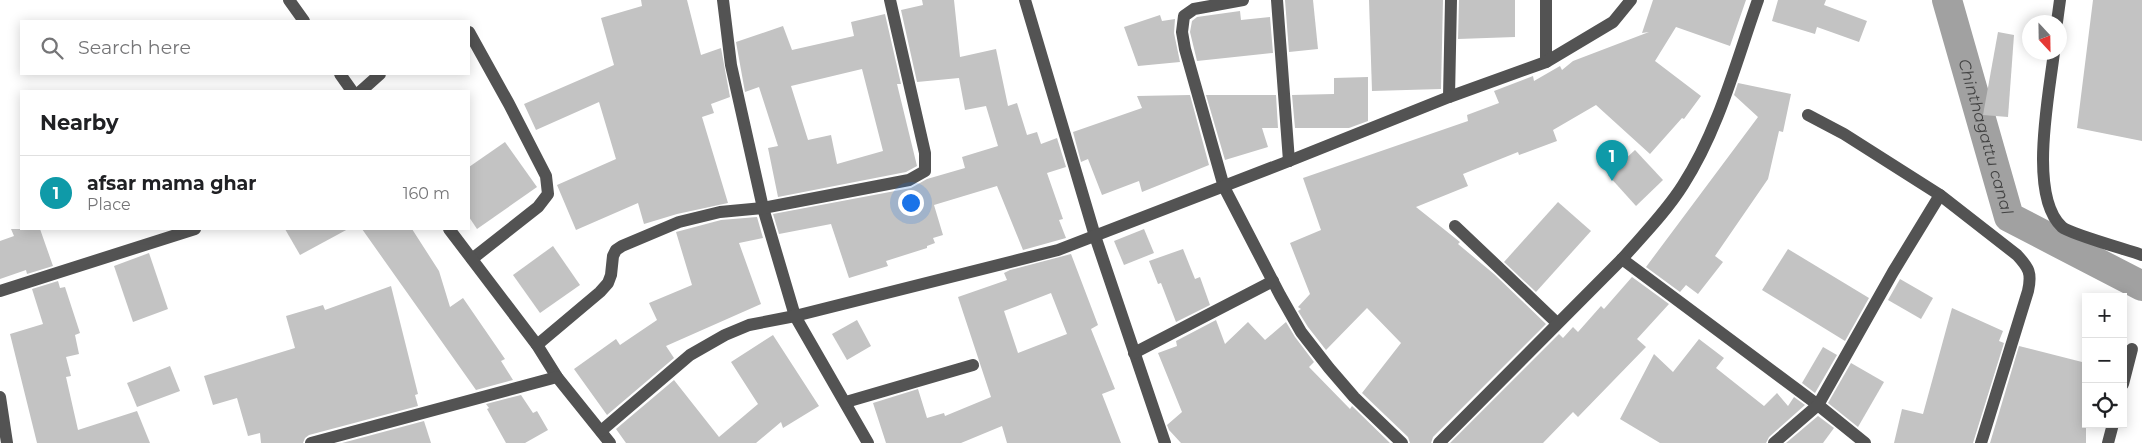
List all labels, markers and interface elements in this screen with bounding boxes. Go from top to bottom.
north arrow [2022,15,2067,60]
search box [20,20,470,75]
icon: search [38,34,66,62]
text: Search here [78,36,191,59]
water label: Chinthagattu canal [1954,57,2017,217]
text: Nearby [40,110,119,135]
pin: 1 [1596,140,1628,181]
text: afsar mama ghar [87,172,256,195]
text: 1 [53,184,59,203]
text: 160 m [403,184,450,203]
your location [898,190,924,216]
text: Place [87,195,131,214]
map controls [2082,293,2127,428]
button: + [2082,293,2127,338]
button: − [2082,338,2127,383]
button: locate [2082,383,2127,428]

